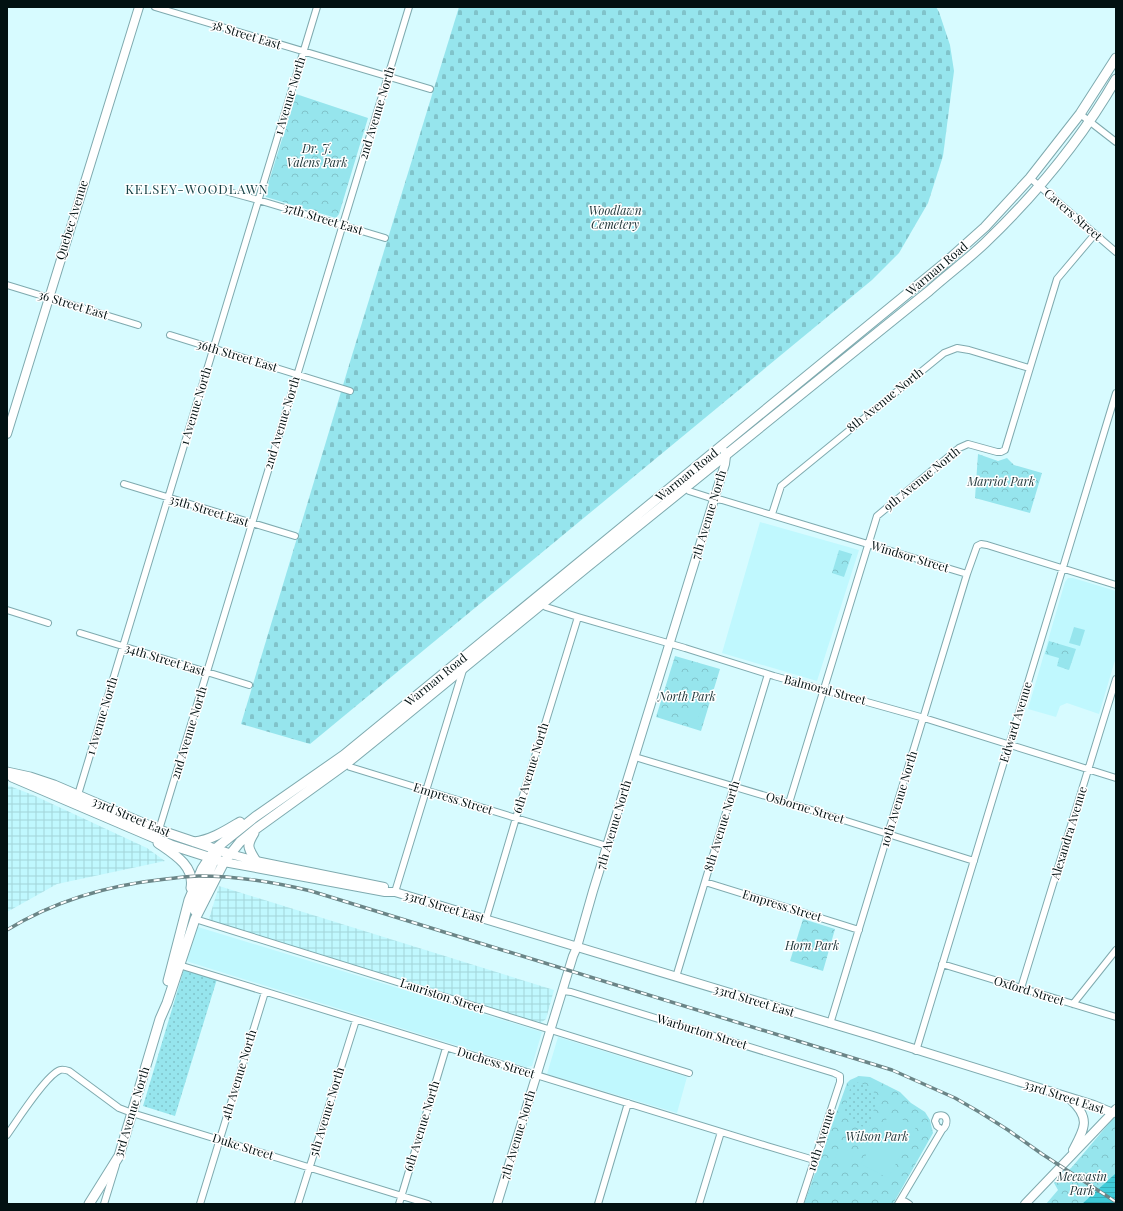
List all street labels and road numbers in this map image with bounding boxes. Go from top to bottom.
street label: 38 Street East [209,16,284,53]
street label: 1 Avenue North [270,55,309,137]
street label: 2nd Avenue North [354,64,398,161]
street label: Quebec Avenue [51,178,91,262]
street label: Cavers Street [1041,185,1107,244]
street label: 37th Street East [282,198,366,238]
street label: Warman Road [901,238,970,299]
street label: 36 Street East [36,286,111,323]
street label: 36th Street East [195,335,280,375]
street label: 8th Avenue North [843,363,926,435]
street label: 1 Avenue North [176,365,215,447]
street label: 2nd Avenue North [259,374,303,471]
street label: 9th Avenue North [880,442,963,514]
street label: Warman Road [651,444,721,505]
street label: 7th Avenue North [687,468,729,561]
street label: 35th Street East [167,490,252,530]
street label: Windsor Street [869,536,952,576]
street label: 34th Street East [123,639,208,679]
street label: Warman Road [400,649,470,710]
street label: Balmoral Street [783,670,869,708]
street label: 1 Avenue North [82,675,121,757]
street label: Edward Avenue [995,679,1035,764]
street label: 2nd Avenue North [166,684,210,781]
street label: 6th Avenue North [509,720,551,815]
street label: 10th Avenue North [876,749,920,849]
street label: Empress Street [412,778,496,818]
street label: 7th Avenue North [592,778,634,871]
street label: 8th Avenue North [700,778,742,873]
street label: Alexandra Avenue [1046,784,1090,882]
street label: Osborne Street [764,787,847,827]
street label: 33rd Street East [90,792,174,840]
street label: Empress Street [741,885,825,925]
street label: 33rd Street East [402,886,487,926]
street label: Oxford Street [992,972,1067,1009]
street label: Lauriston Street [398,974,487,1016]
street label: 33rd Street East [712,980,797,1020]
street label: Warburton Street [654,1009,750,1053]
street label: 4th Avenue North [217,1027,259,1122]
street label: Duchess Street [455,1043,538,1082]
street label: 3rd Avenue North [110,1064,152,1159]
street label: 5th Avenue North [305,1065,347,1158]
street label: 33rd Street East [1022,1075,1107,1117]
street label: 6th Avenue North [400,1078,442,1173]
street label: 7th Avenue North [496,1088,538,1181]
street label: 10th Avenue [802,1106,838,1173]
street label: Duke Street [211,1129,277,1163]

